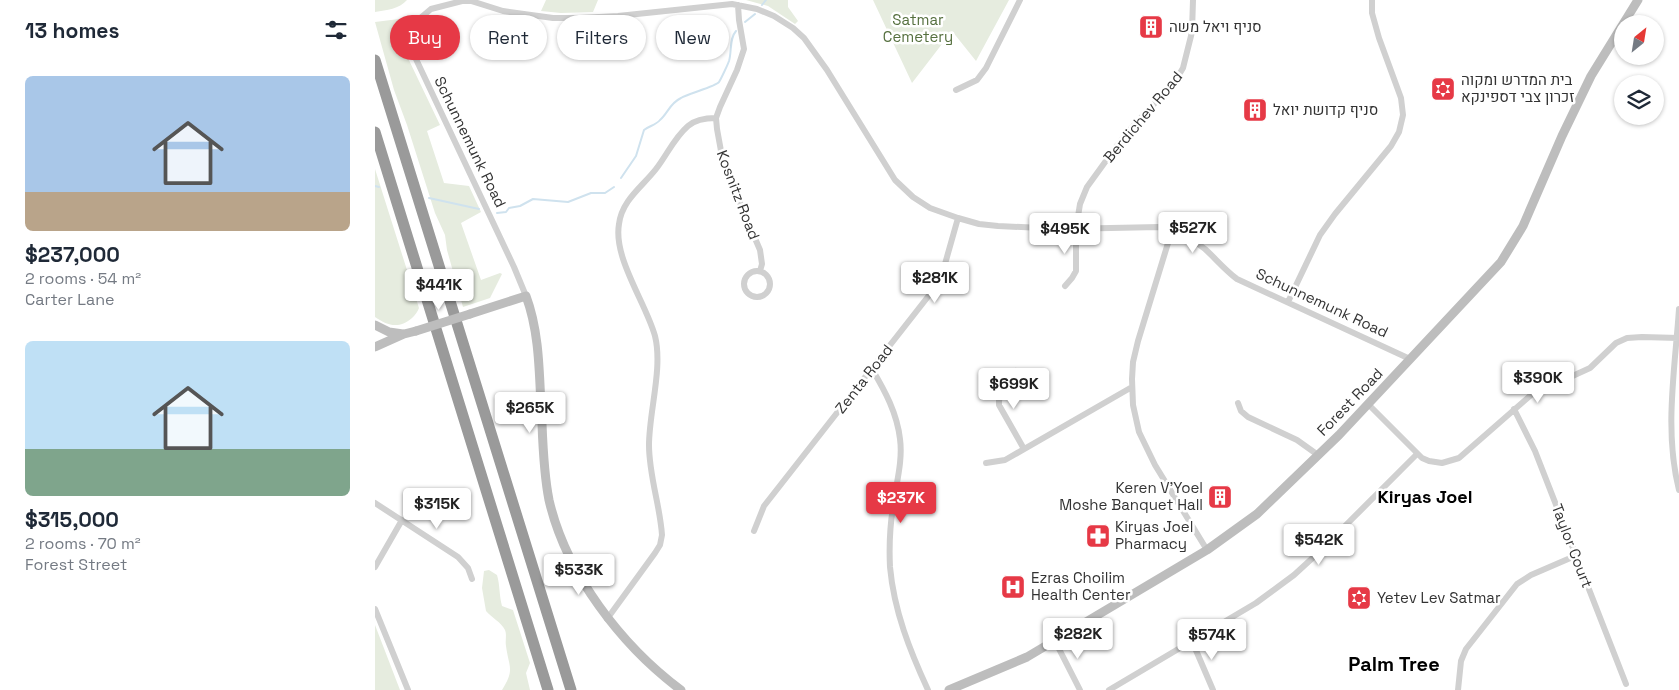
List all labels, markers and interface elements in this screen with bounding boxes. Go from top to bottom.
park label: Satmar Cemetery [883,10,953,46]
building icon: סניף ויאל משה [1138,14,1164,40]
chip: Buy [390,15,460,60]
chip: Rent [470,15,547,60]
chip: Filters [557,15,646,60]
chip: New [656,15,729,60]
north arrow [1614,15,1664,65]
map controls [1614,15,1664,125]
icon: filters [322,16,350,44]
text: 13 homes [25,17,119,44]
place label: סניף ויאל משה [1169,17,1262,36]
street label: Berdichev Road [1099,67,1186,166]
place label: בית המדרש ומקוה זכרון צבי דספינקא [1461,70,1575,106]
street label: Schunnemunk Road [430,73,510,210]
button: layers [1614,75,1664,125]
synagogue icon: בית המדרש ומקוה זכרון צבי דספינקא [1430,76,1456,102]
building icon: סניף קדושת יואל [1242,97,1268,123]
place label: סניף קדושת יואל [1273,100,1378,119]
icon: home [143,108,233,198]
street label: Kosnitz Road [713,147,764,242]
pin: $495K [1030,212,1100,255]
pin: $527K [1158,212,1228,254]
text: $527K [1169,217,1217,238]
text: $495K [1040,218,1090,239]
text: $237,000 [25,241,120,268]
pin: $281K [900,262,970,304]
street label: Schunnemunk Road [1253,264,1391,341]
text: $281K [912,267,958,288]
text: 2 rooms · 54 m² [25,268,141,289]
pin: $441K [404,268,474,311]
text: $441K [416,274,462,295]
text: Carter Lane [25,289,114,310]
street label: Zenta Road [831,340,896,417]
pin: $390K [1503,362,1573,404]
street label: Forest Road [1313,364,1387,439]
text: $390K [1513,367,1563,388]
pin: $699K [979,368,1049,410]
icon: home [143,373,233,463]
text: $699K [989,373,1039,394]
pin: $265K [495,392,565,434]
text: $265K [506,397,554,418]
place label: Keren V'Yoel Moshe Banquet Hall [1059,478,1203,514]
pin: $237K [866,482,936,524]
building icon: Keren V'Yoel Moshe Banquet Hall [1207,484,1233,510]
district label: Kiryas Joel [1377,485,1473,508]
text: $237K [877,487,925,508]
pin: $315K [402,488,472,530]
text: $315K [414,493,460,514]
street label: Taylor Court [1548,501,1597,590]
text: $315,000 [25,506,119,533]
place label: Kiryas Joel Pharmacy [1115,517,1193,553]
pharmacy icon: Kiryas Joel Pharmacy [1085,523,1111,549]
pin: $542K [1284,524,1354,566]
text: $542K [1295,529,1344,550]
text: 2 rooms · 70 m² [25,533,141,554]
text: Forest Street [25,554,127,575]
pin: $533K [544,554,614,596]
text: $533K [555,559,603,580]
place label: Ezras Choilim Health Center [1031,568,1131,604]
hospital icon: Ezras Choilim Health Center [1000,574,1026,600]
synagogue icon: Yetev Lev Satmar [1346,585,1372,611]
place label: Yetev Lev Satmar [1377,588,1501,607]
pin: $282K [1043,618,1113,660]
pin: $574K [1177,618,1247,661]
text: $282K [1054,623,1102,644]
text: $574K [1188,624,1236,645]
district label: Palm Tree [1348,651,1440,677]

